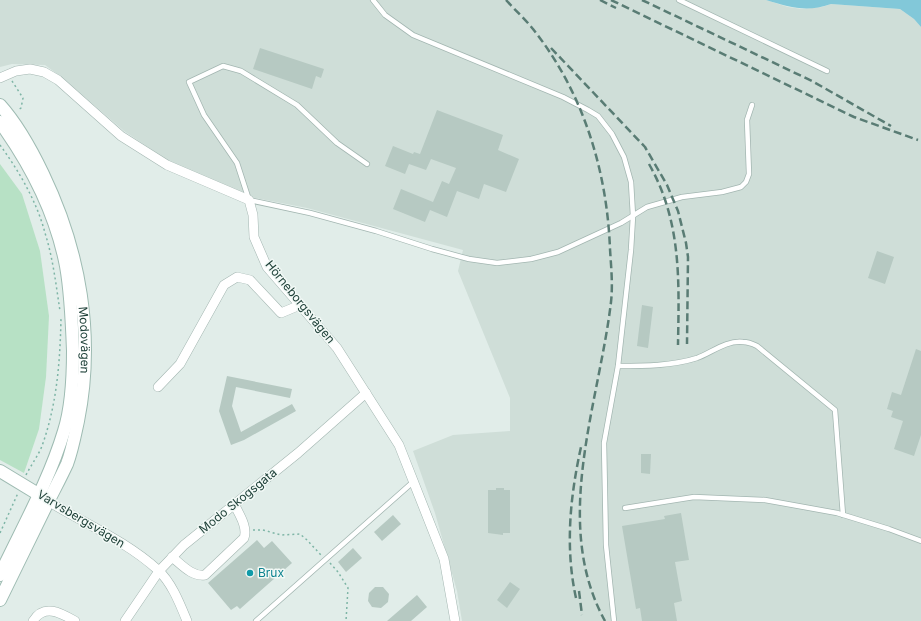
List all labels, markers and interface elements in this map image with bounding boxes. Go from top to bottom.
street label: Hörneborgsvägen [262,257,338,346]
street label: Modovägen [75,306,93,374]
street label: Modo Skogsgata [196,465,280,537]
street label: Varvsbergsvägen [35,487,128,551]
place label: Brux [258,565,284,580]
marker: Brux [245,568,255,578]

